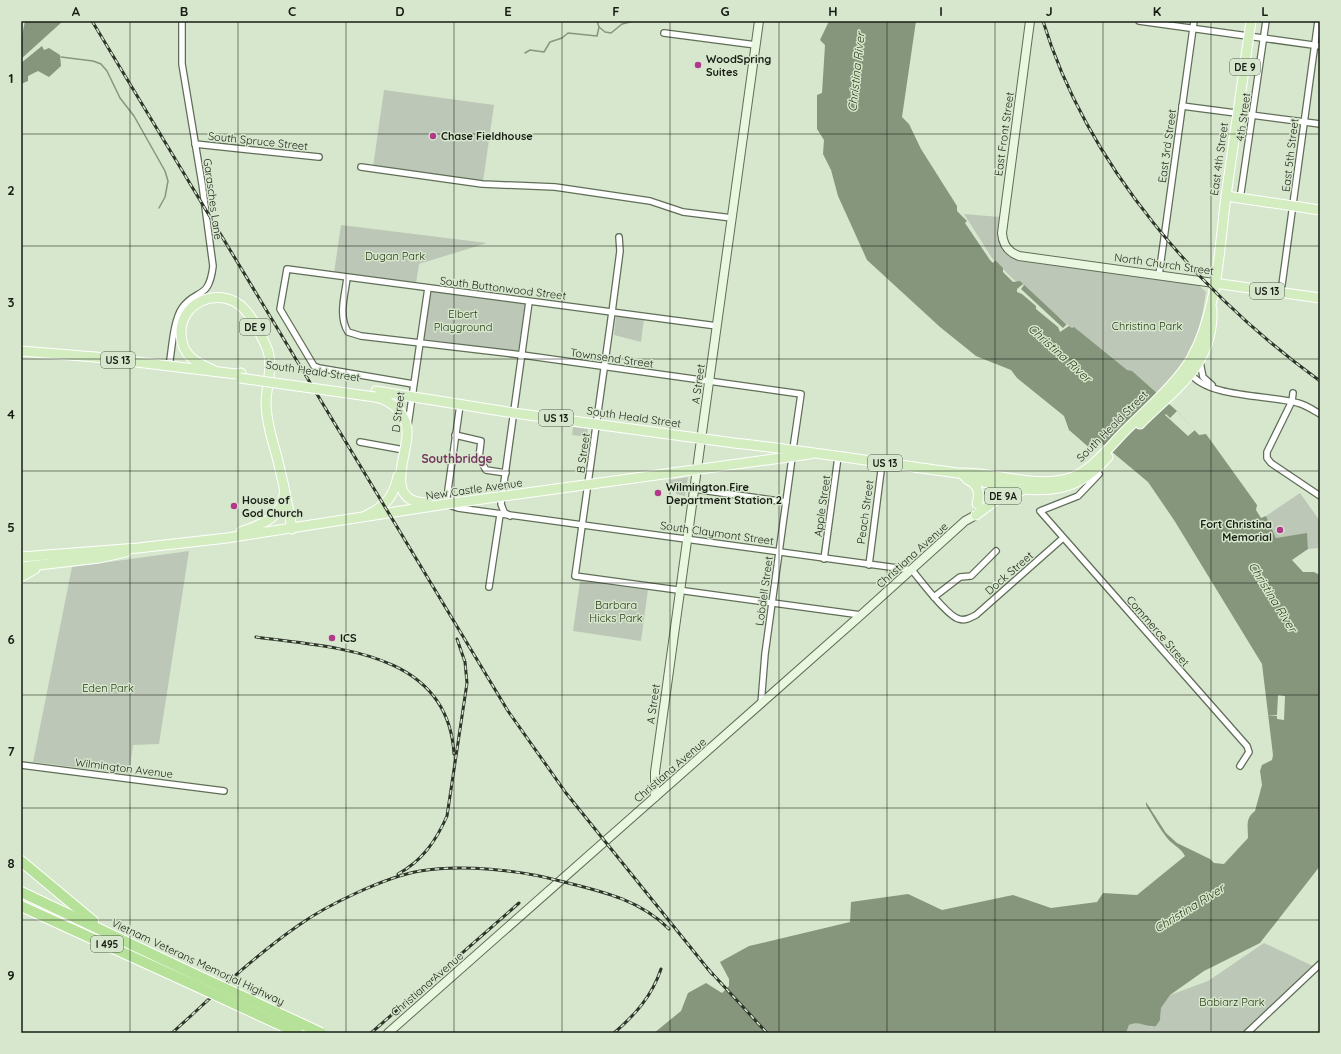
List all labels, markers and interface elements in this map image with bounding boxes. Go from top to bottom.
text: A [72,3,81,19]
text: B [180,3,188,19]
text: C [288,3,296,19]
text: D [395,3,405,19]
text: E [504,3,512,19]
text: F [612,3,620,19]
text: G [720,3,730,19]
text: H [828,3,838,19]
text: I [939,3,943,19]
text: J [1045,3,1053,19]
text: K [1153,3,1162,19]
text: L [1261,3,1269,19]
water label: Christina River [844,30,868,113]
place label: WoodSpring Suites [706,52,771,79]
road number: DE 9 [1230,59,1260,75]
marker: WoodSpring Suites [693,60,703,70]
text: 1 [8,70,14,86]
street label: East Front Street [991,91,1017,177]
street label: 4th Street [1233,92,1253,142]
street label: East 3rd Street [1155,108,1179,184]
street label: East 5th Street [1279,117,1301,192]
street label: East 4th Street [1207,121,1231,196]
street label: South Spruce Street [207,129,309,153]
place label: Chase Fieldhouse [441,129,533,143]
marker: Chase Fieldhouse [428,131,438,141]
street label: Garasches Lane [200,158,226,240]
text: 2 [7,182,15,198]
park label: Dugan Park [365,249,425,263]
street label: North Church Street [1113,250,1215,278]
street label: South Buttonwood Street [439,273,567,303]
road number: US 13 [1250,283,1284,299]
text: 3 [8,294,15,310]
park label: Elbert Playground [434,307,492,334]
road number: DE 9 [240,319,270,335]
park label: Christina Park [1112,319,1182,333]
water label: Christina River [1025,321,1096,386]
street label: Townsend Street [569,345,655,371]
road number: US 13 [101,352,135,368]
street label: South Heald Street [265,357,361,385]
street label: A Street [688,363,708,405]
street label: South Heald Street [1073,387,1151,465]
street label: D Street [389,391,407,433]
street label: South Heald Street [586,403,682,431]
text: 4 [7,406,15,422]
road number: US 13 [539,410,573,426]
street label: B Street [573,432,593,474]
district label: Southbridge [421,451,493,466]
road number: US 13 [868,455,902,471]
street label: Apple Street [811,474,833,538]
street label: New Castle Avenue [425,475,523,503]
street label: Peach Street [854,479,876,545]
place label: Wilmington Fire Department Station 2 [666,480,782,507]
marker: Wilmington Fire Department Station 2 [653,488,663,498]
road number: DE 9A [985,488,1021,504]
place label: House of God Church [242,493,303,520]
marker: House of God Church [229,501,239,511]
place label: Fort Christina Memorial [1200,517,1272,544]
street label: South Claymont Street [659,518,775,548]
text: 5 [7,519,15,535]
street label: Christiana Avenue [873,519,951,591]
marker: Fort Christina Memorial [1275,525,1285,535]
street label: Dock Street [982,548,1036,598]
street label: Lobdell Street [752,555,776,627]
water label: Christina River [1245,559,1301,636]
street label: Commerce Street [1123,593,1193,669]
park label: Barbara Hicks Park [589,598,643,625]
text: 6 [7,631,15,647]
place label: ICS [340,631,357,645]
marker: ICS [327,633,337,643]
park label: Eden Park [82,681,134,695]
street label: A Street [643,683,663,725]
street label: Christiana Avenue [631,735,709,805]
text: 7 [7,743,15,759]
street label: Wilmington Avenue [74,755,174,781]
text: 8 [7,855,15,871]
water label: Christina River [1151,880,1228,936]
street label: Vietnam Veterans Memorial Highway [109,916,287,1008]
road number: I 495 [91,936,123,952]
street label: Christiana Avenue [388,949,466,1019]
text: 9 [7,967,15,983]
park label: Babiarz Park [1199,995,1265,1009]

